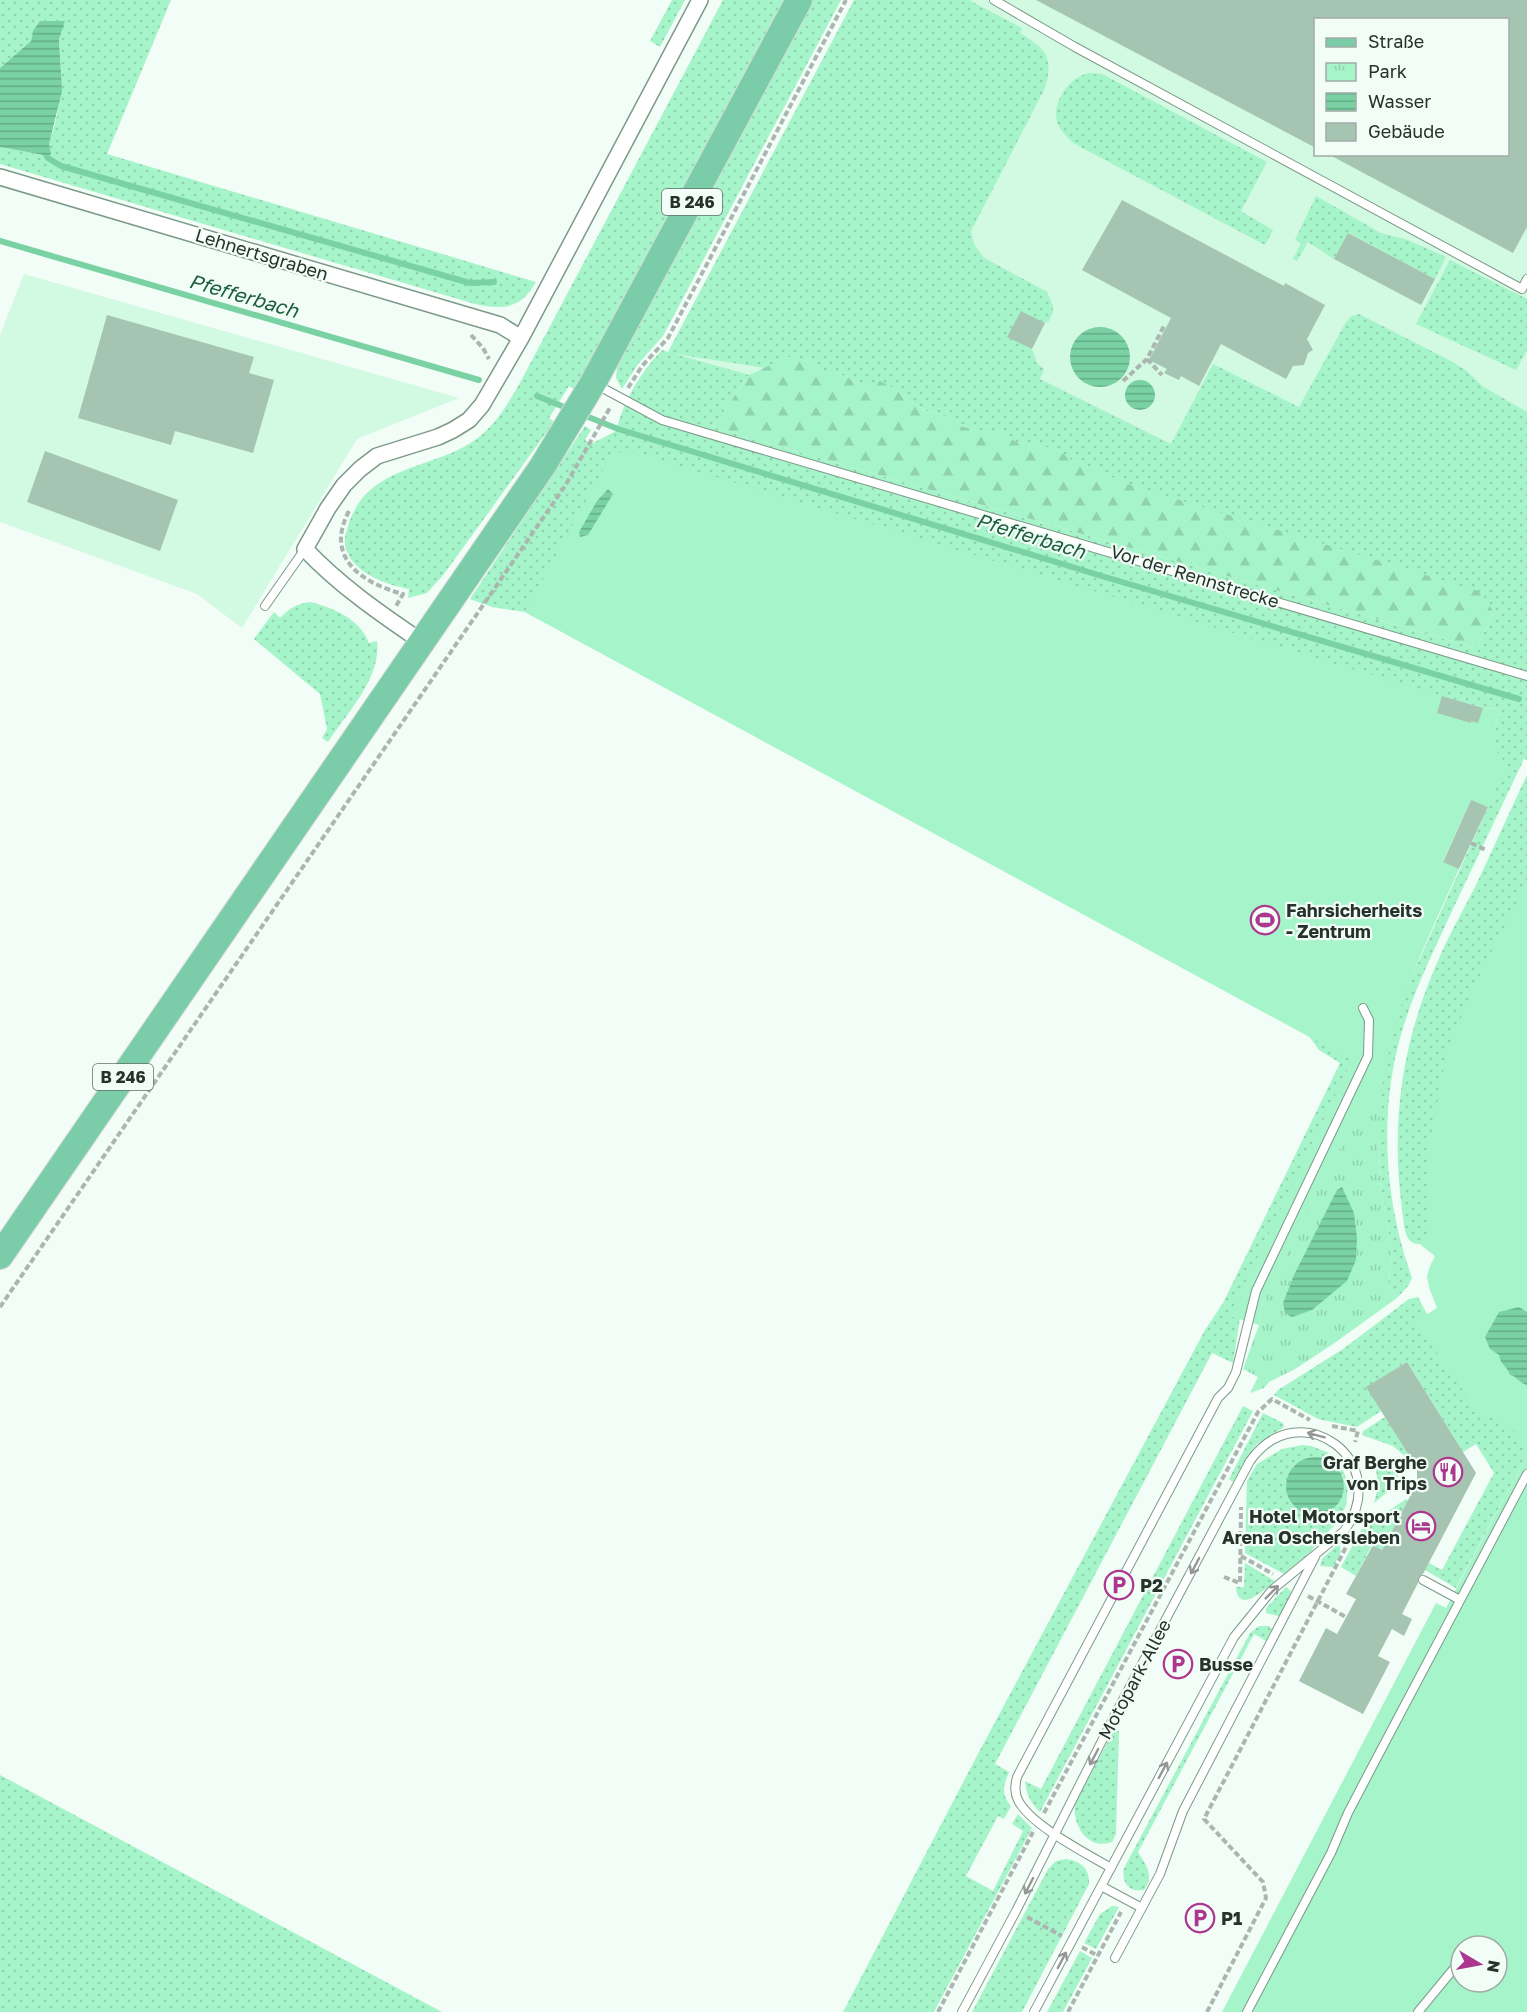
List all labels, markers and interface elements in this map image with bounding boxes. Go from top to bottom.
legend [1314,18,1509,156]
text: Straße [1368,30,1424,52]
text: Park [1368,60,1407,82]
text: Wasser [1368,90,1431,112]
text: Gebäude [1368,120,1445,142]
road number: B 246 [662,189,722,215]
street label: Lehnertsgraben [193,223,331,285]
water label: Pfefferbach [187,268,302,322]
water label: Pfefferbach [974,507,1089,563]
street label: Vor der Rennstrecke [1108,540,1282,612]
place label: Fahrsicherheits - Zentrum [1286,899,1422,942]
sports icon: Fahrsicherheits - Zentrum [1249,904,1281,936]
road number: B 246 [93,1064,153,1090]
one-way arrow [1307,1429,1326,1440]
place label: Graf Berghe von Trips [1323,1451,1427,1494]
restaurant icon: Graf Berghe von Trips [1432,1456,1464,1488]
place label: Hotel Motorsport Arena Oschersleben [1222,1505,1400,1548]
hotel icon: Hotel Motorsport Arena Oschersleben [1405,1510,1437,1542]
one-way arrow [1189,1557,1201,1574]
parking icon: P2 [1103,1569,1135,1601]
place label: P2 [1140,1574,1163,1596]
one-way arrow [1264,1585,1279,1600]
street label: Motopark-Allee [1093,1615,1175,1743]
parking icon: Busse [1162,1648,1194,1680]
place label: Busse [1199,1653,1254,1675]
one-way arrow [1087,1747,1099,1765]
one-way arrow [1157,1762,1169,1779]
one-way arrow [1022,1877,1034,1895]
parking icon: P1 [1184,1902,1216,1934]
place label: P1 [1221,1907,1242,1929]
north arrow [1449,1934,1509,1994]
one-way arrow [1057,1952,1068,1970]
text: N [1483,1959,1505,1974]

